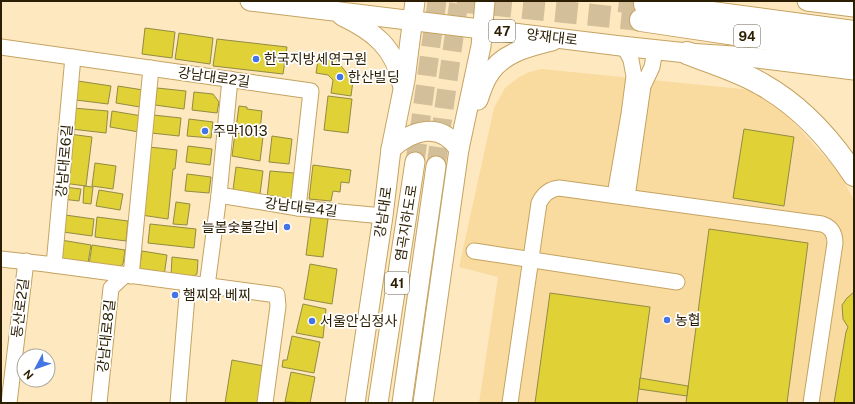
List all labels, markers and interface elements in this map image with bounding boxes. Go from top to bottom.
road number: 47 [489,20,515,42]
road number: 94 [734,25,760,47]
street label: 양재대로 [525,26,579,48]
place label: 한국지방세연구원 [264,51,367,67]
marker: 한국지방세연구원 [251,54,261,64]
street label: 강남대로2길 [177,64,251,90]
place label: 한산빌딩 [348,69,400,85]
marker: 한산빌딩 [335,72,345,82]
place label: 주막1013 [213,123,268,139]
street label: 강남대로6길 [53,124,75,198]
marker: 주막1013 [200,126,210,136]
street label: 염곡지하도로 [392,183,420,262]
street label: 강남대로 [371,185,395,239]
street label: 강남대로4길 [264,195,338,219]
place label: 늘봄숯불갈비 [202,219,279,235]
marker: 늘봄숯불갈비 [282,222,292,232]
road number: 41 [385,272,409,294]
street label: 동산로2길 [8,277,32,339]
place label: 햄찌와 베찌 [183,287,251,303]
marker: 햄찌와 베찌 [170,290,180,300]
street label: 강남대로8길 [94,299,118,373]
place label: 농협 [675,312,701,328]
place label: 서울안심정사 [320,313,397,329]
marker: 농협 [662,315,672,325]
marker: 서울안심정사 [307,316,317,326]
north arrow [16,348,56,388]
text: N [21,367,36,382]

